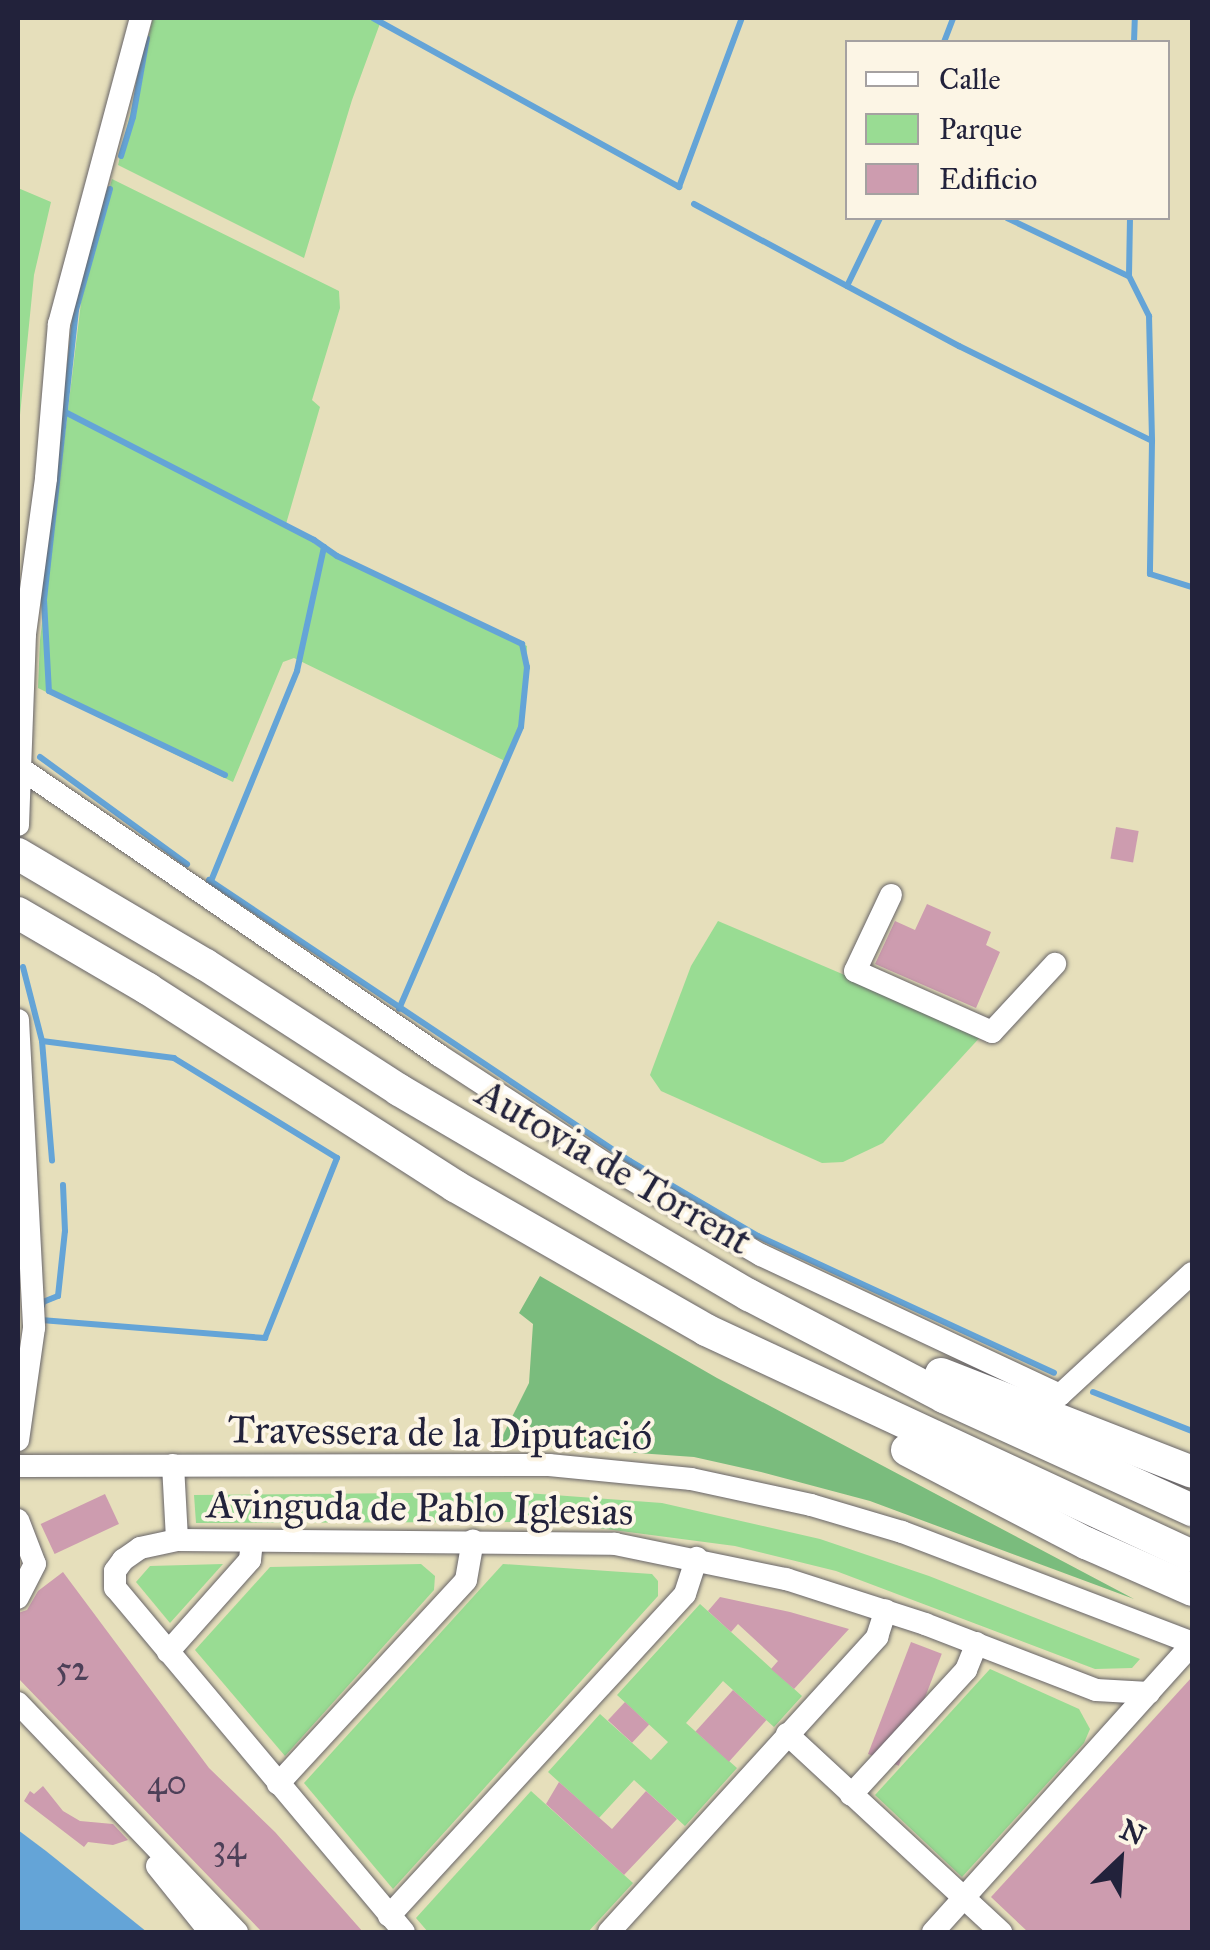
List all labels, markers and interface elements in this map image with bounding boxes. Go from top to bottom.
legend [845,40,1170,220]
text: Calle [939,61,1001,97]
text: Parque [939,111,1022,147]
text: Edificio [939,161,1037,197]
street label: Autovia de Torrent [468,1069,760,1265]
street label: Travessera de la Diputació [227,1405,653,1461]
street label: Avinguda de Pablo Iglesias [206,1480,634,1536]
house number: 52 [55,1648,89,1690]
house number: 40 [147,1762,187,1804]
north arrow [1070,1810,1170,1910]
text: N [1115,1811,1151,1853]
house number: 34 [212,1827,246,1869]

